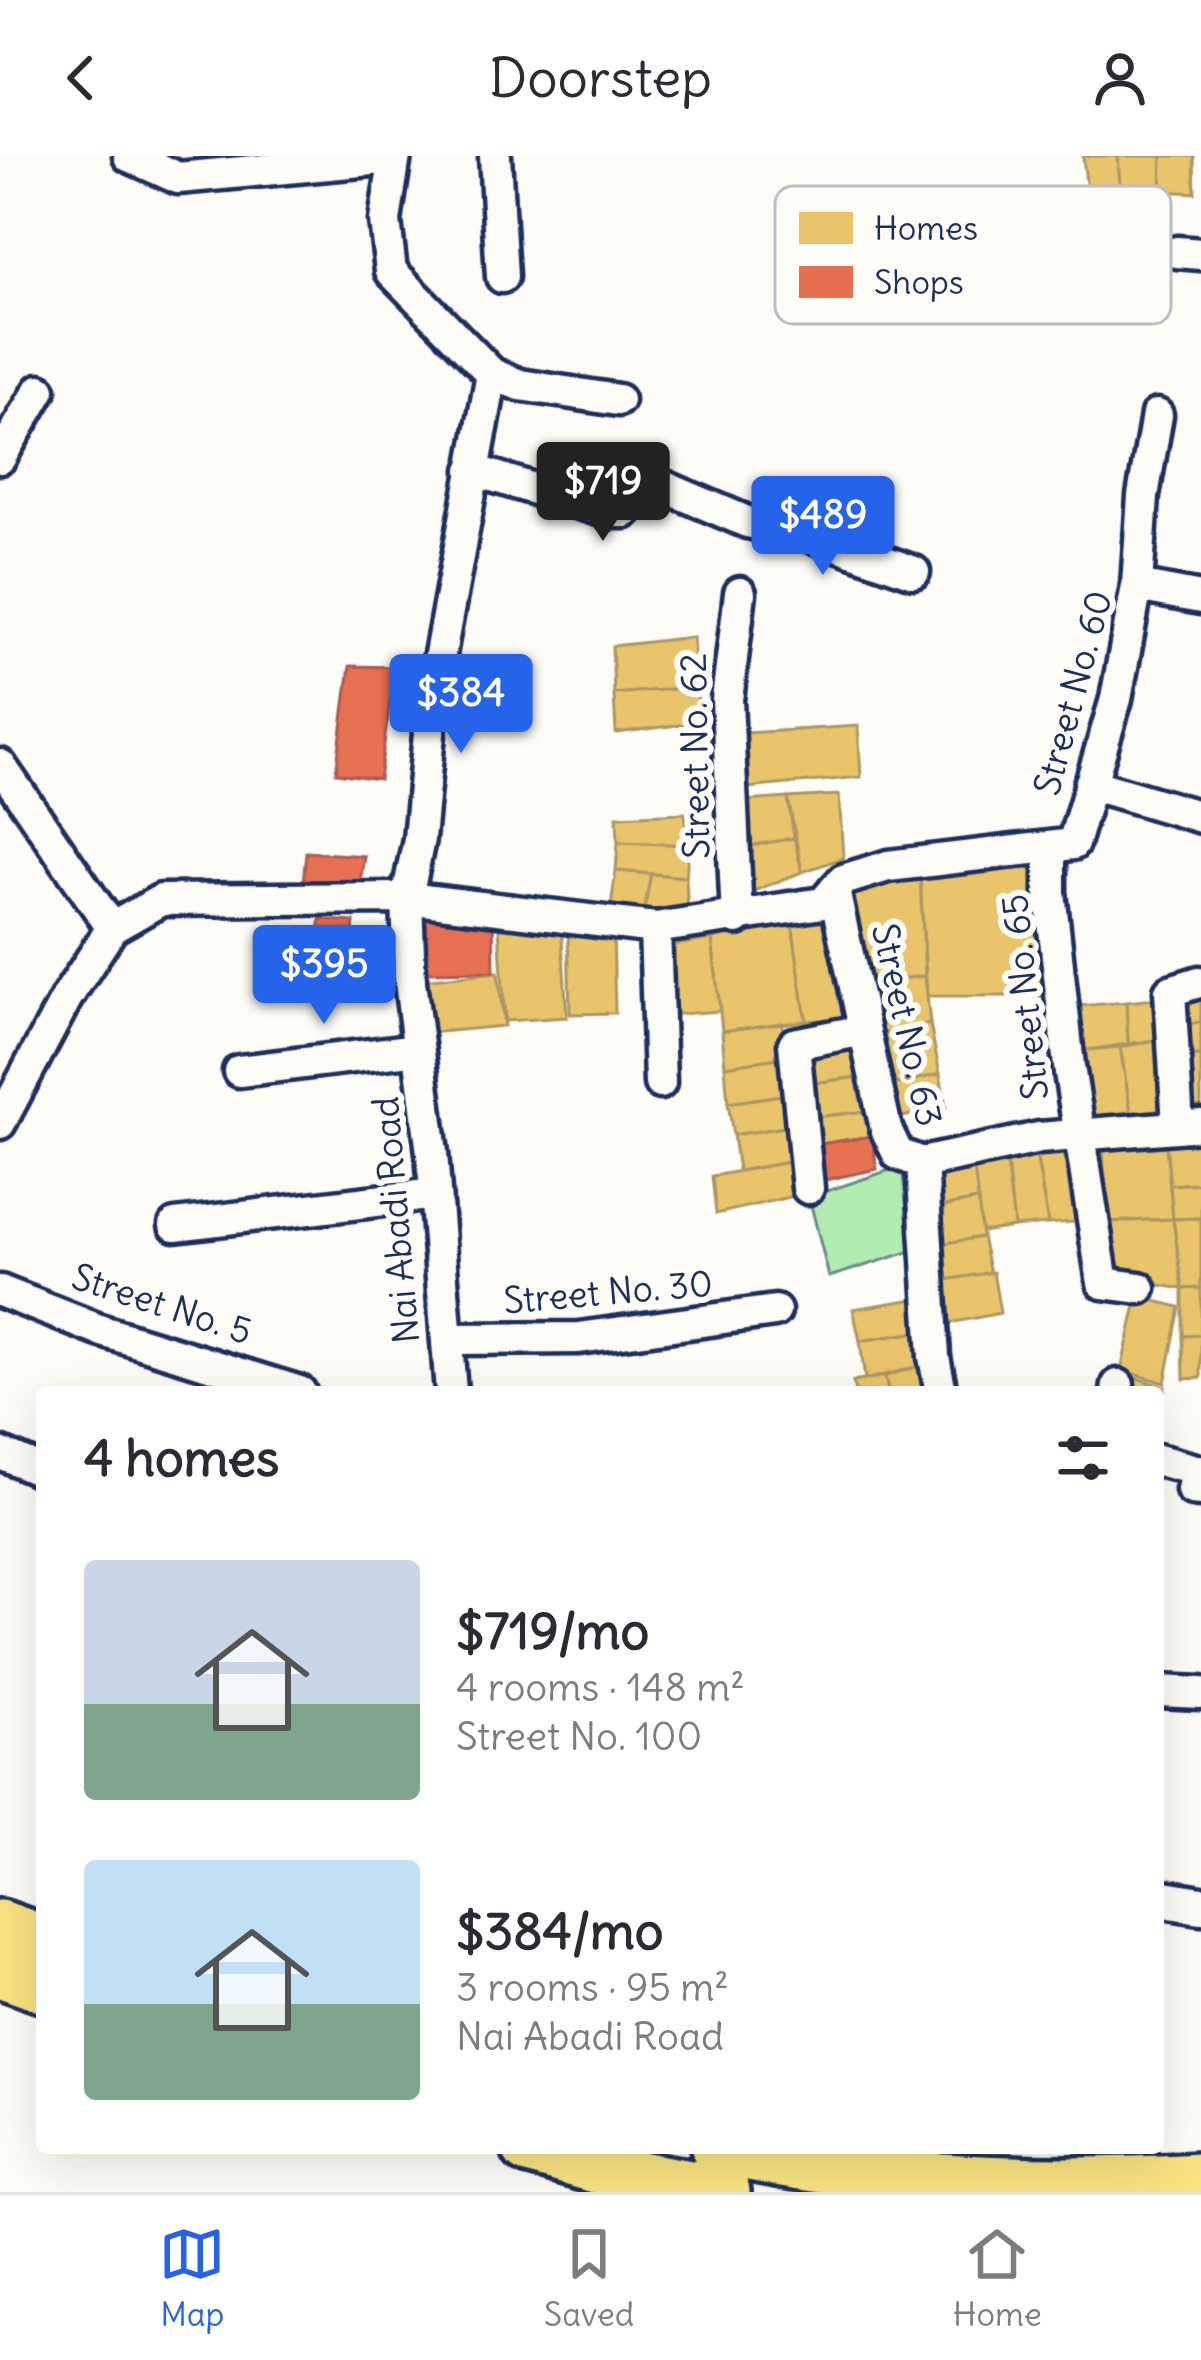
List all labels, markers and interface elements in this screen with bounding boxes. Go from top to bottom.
text: Doorstep [489,44,712,112]
icon: back [48,45,114,111]
icon: person [1087,45,1153,111]
legend [775,186,1171,324]
text: Homes [874,207,978,249]
text: Shops [874,261,964,303]
pin: $719 [532,442,674,544]
text: $719 [564,456,642,505]
pin: $489 [752,476,894,578]
text: $489 [778,490,868,539]
street label: Street No. 60 [1024,586,1122,800]
street label: Street No. 62 [671,653,719,859]
pin: $384 [390,654,532,756]
text: $384 [417,668,505,717]
street label: Street No. 65 [992,892,1058,1102]
street label: Street No. 63 [862,919,952,1131]
pin: $395 [253,925,395,1027]
text: $395 [280,939,368,988]
street label: Nai Abadi Road [363,1095,429,1345]
street label: Street No. 5 [67,1254,257,1354]
street label: Street No. 30 [502,1260,714,1324]
icon: filters [1050,1425,1116,1491]
text: 4 homes [84,1426,279,1490]
text: $719/mo [456,1599,649,1663]
icon: home [180,1608,324,1752]
text: 4 rooms · 148 m² [456,1663,745,1712]
text: Street No. 100 [456,1712,702,1761]
text: $384/mo [456,1899,663,1963]
icon: home [180,1908,324,2052]
text: 3 rooms · 95 m² [456,1963,729,2012]
text: Nai Abadi Road [456,2012,724,2061]
tab: Map [159,2221,225,2335]
tab: Saved [544,2221,634,2335]
tab: Home [953,2221,1042,2335]

